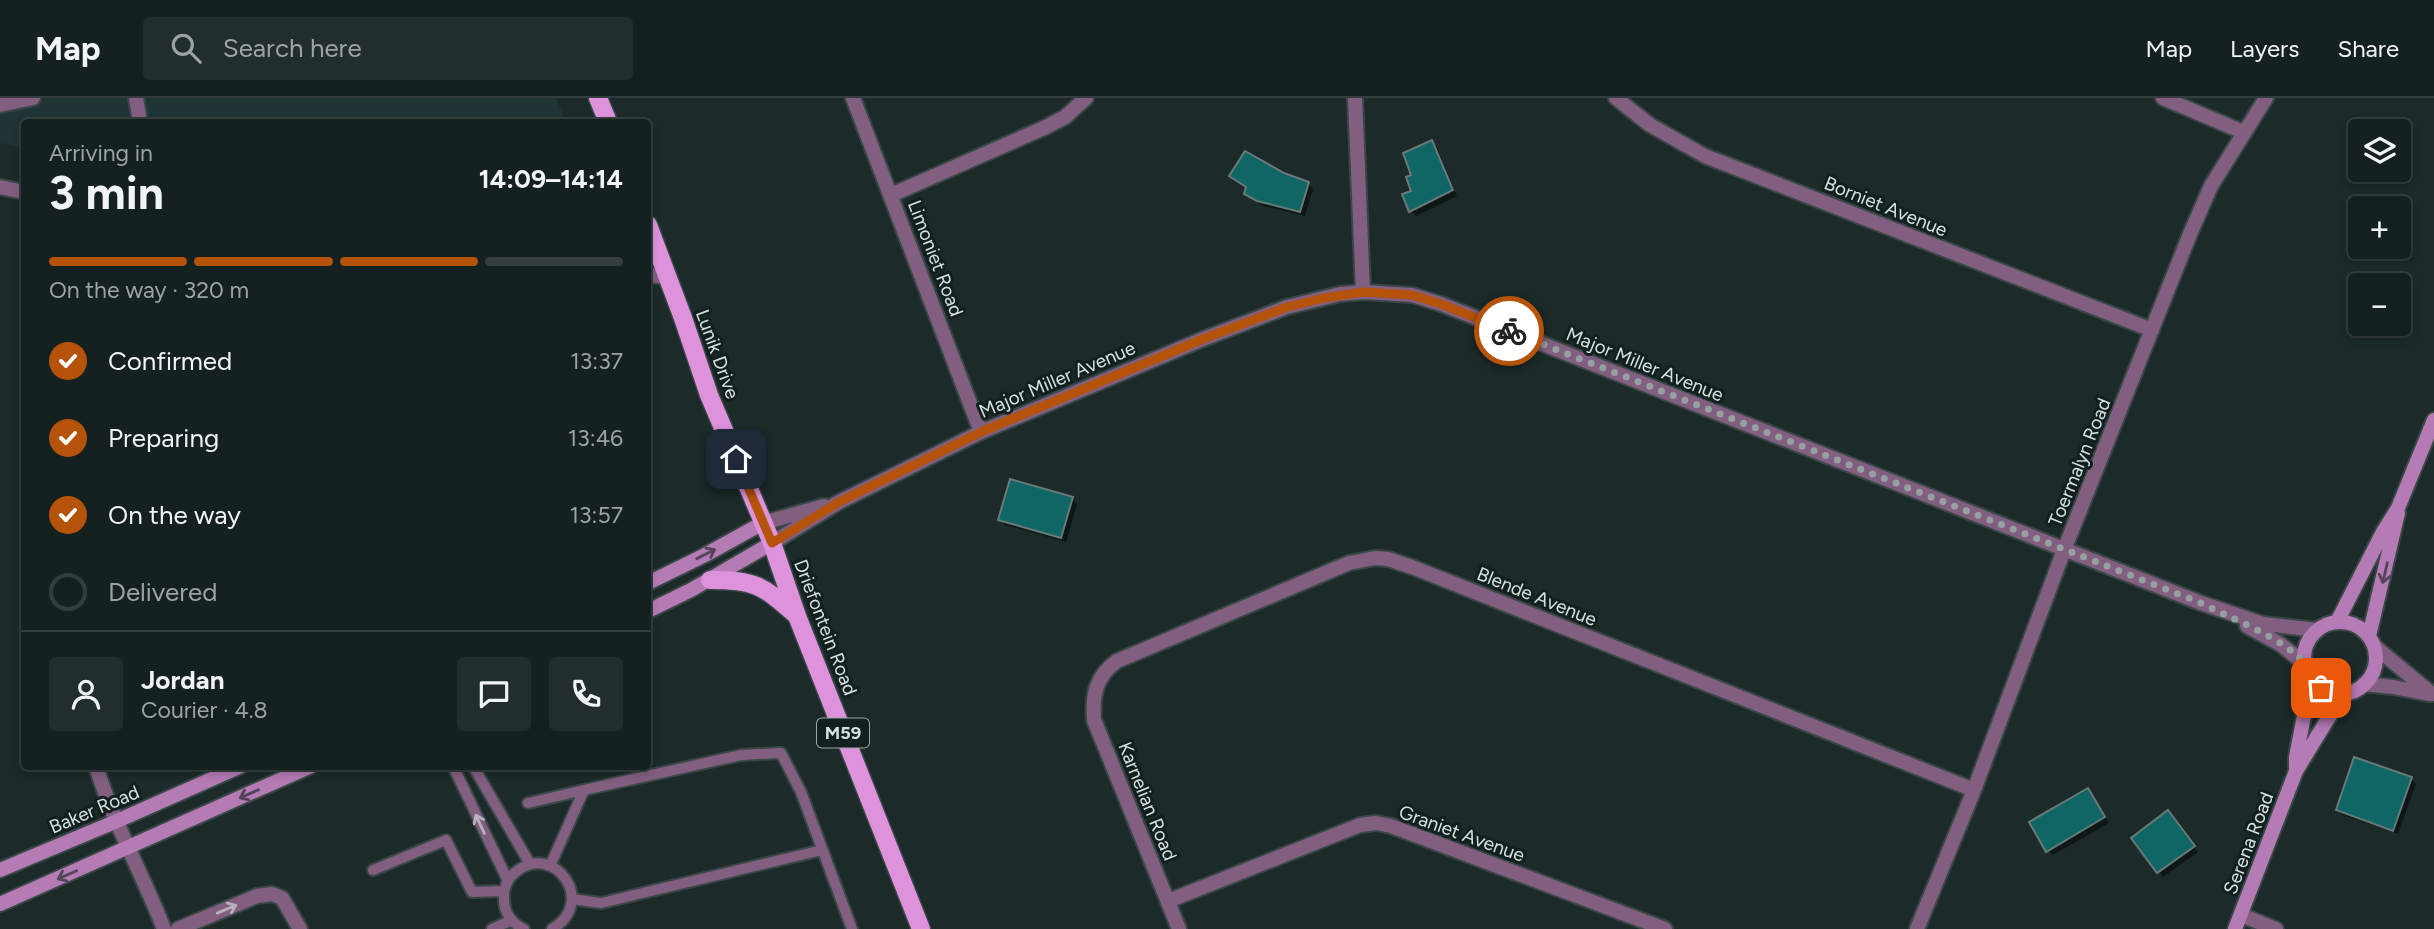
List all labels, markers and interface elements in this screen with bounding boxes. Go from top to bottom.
search box [143,17,633,80]
text: Map [35,29,101,68]
icon: search [167,29,205,67]
text: Search here [223,32,362,64]
text: Map [2145,34,2192,63]
text: Layers [2230,34,2299,63]
text: Share [2337,34,2399,63]
map controls [2348,119,2411,336]
button: layers [2348,119,2411,182]
text: Arriving in [49,139,153,167]
text: 14:09–14:14 [479,163,623,195]
text: 3 min [49,165,164,221]
street label: Borniet Avenue [1821,171,1951,242]
button: + [2348,196,2411,259]
street label: Limoniet Road [903,197,968,319]
button: − [2348,273,2411,336]
text: On the way · 320 m [49,276,249,304]
courier [1474,296,1544,366]
street label: Lunik Drive [691,306,744,402]
icon: bike [1490,312,1528,350]
street label: Major Miller Avenue [1563,322,1727,407]
street label: Major Miller Avenue [976,336,1139,423]
icon: check [49,342,87,380]
text: Confirmed [108,345,232,377]
text: 13:37 [570,347,623,375]
street label: Toermalyn Road [2043,395,2116,530]
icon: check [49,419,87,457]
text: Preparing [108,422,219,454]
text: 13:46 [568,424,623,452]
pin [706,429,766,489]
icon: home [717,440,755,478]
icon: check [49,496,87,534]
text: On the way [108,499,241,531]
text: 13:57 [570,501,623,529]
one-way arrow [695,547,716,561]
street label: Driefontein Road [789,556,862,698]
one-way arrow [2377,561,2391,584]
street label: Blende Avenue [1474,562,1600,631]
text: Delivered [108,576,217,608]
button: person [49,657,123,731]
button: chat [457,657,531,731]
button: phone [549,657,623,731]
pin [2291,658,2351,718]
text: Jordan [141,664,224,696]
icon: bag [2302,669,2340,707]
text: Courier · 4.8 [141,696,268,724]
road number: M59 [817,718,869,748]
street label: Karnelian Road [1113,739,1182,864]
street label: Baker Road [46,780,143,839]
one-way arrow [238,788,260,801]
street label: Serena Road [2218,789,2278,898]
street label: Graniet Avenue [1396,800,1528,867]
one-way arrow [473,814,486,835]
one-way arrow [57,869,78,882]
one-way arrow [215,902,237,915]

